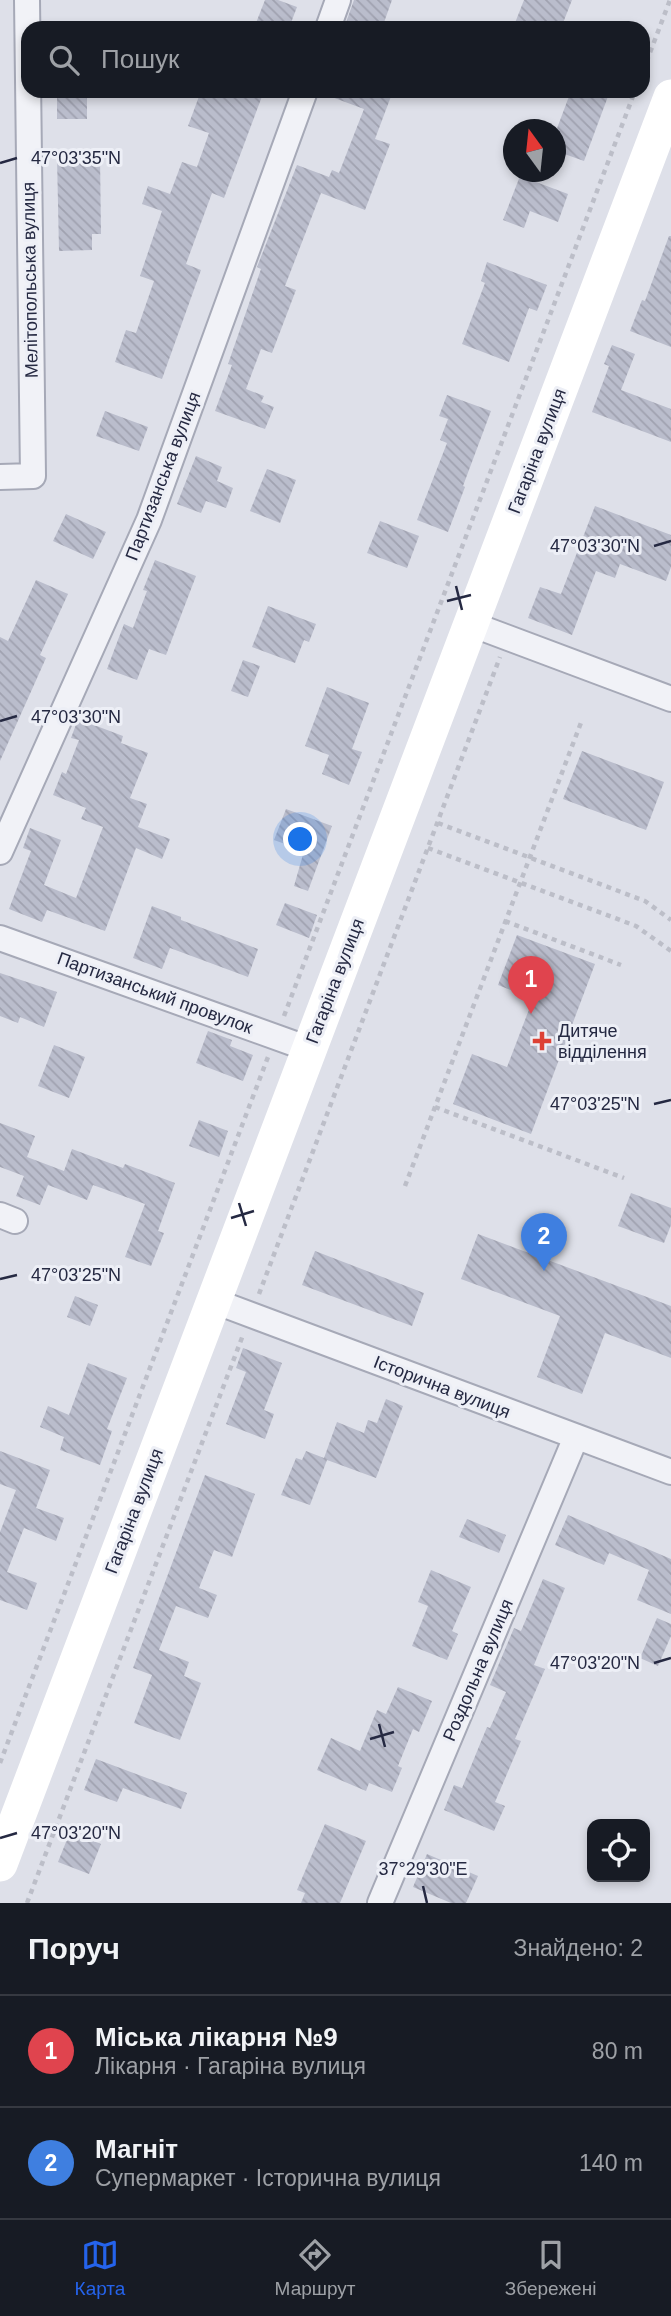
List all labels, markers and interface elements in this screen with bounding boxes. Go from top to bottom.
search box [21,21,650,98]
icon: search [45,41,83,79]
text: Пошук [101,44,179,74]
north arrow [503,119,566,182]
text: 47°03'35"N [31,148,121,168]
street label: Мелітопольська вулиця [18,182,42,378]
street label: Гагаріна вулиця [504,386,570,516]
street label: Партизанська вулиця [122,389,204,563]
text: 47°03'30"N [550,536,640,556]
text: 47°03'30"N [31,707,121,727]
your location [283,822,317,856]
street label: Гагаріна вулиця [302,916,368,1046]
street label: Партизанський провулок [55,948,256,1038]
pin: 1 [508,956,554,1014]
place label: Дитяче відділення [558,1021,647,1062]
marker: Дитяче відділення [532,1031,552,1051]
text: 47°03'25"N [550,1094,640,1114]
pin: 2 [521,1213,567,1271]
text: 47°03'25"N [31,1265,121,1285]
street label: Історична вулиця [371,1352,513,1422]
street label: Гагаріна вулиця [101,1446,167,1576]
street label: Роздольна вулиця [439,1596,517,1744]
text: 47°03'20"N [550,1653,640,1673]
map controls [587,1819,650,1882]
button: locate [587,1819,650,1882]
text: 47°03'20"N [31,1823,121,1843]
text: 37°29'30"E [378,1859,468,1879]
text: Поруч [28,1932,120,1965]
text: Знайдено: 2 [513,1935,643,1961]
text: Міська лікарня №9 [95,2022,338,2052]
text: 1 [45,2038,57,2064]
text: 80 m [592,2038,643,2064]
text: Лікарня · Гагаріна вулиця [95,2053,366,2079]
text: Магніт [95,2134,178,2164]
text: 2 [45,2150,57,2176]
text: 140 m [579,2150,643,2176]
text: Супермаркет · Історична вулиця [95,2165,441,2191]
tab: Карта [75,2236,125,2300]
tab: Маршрут [275,2236,356,2300]
tab: Збережені [505,2236,596,2300]

